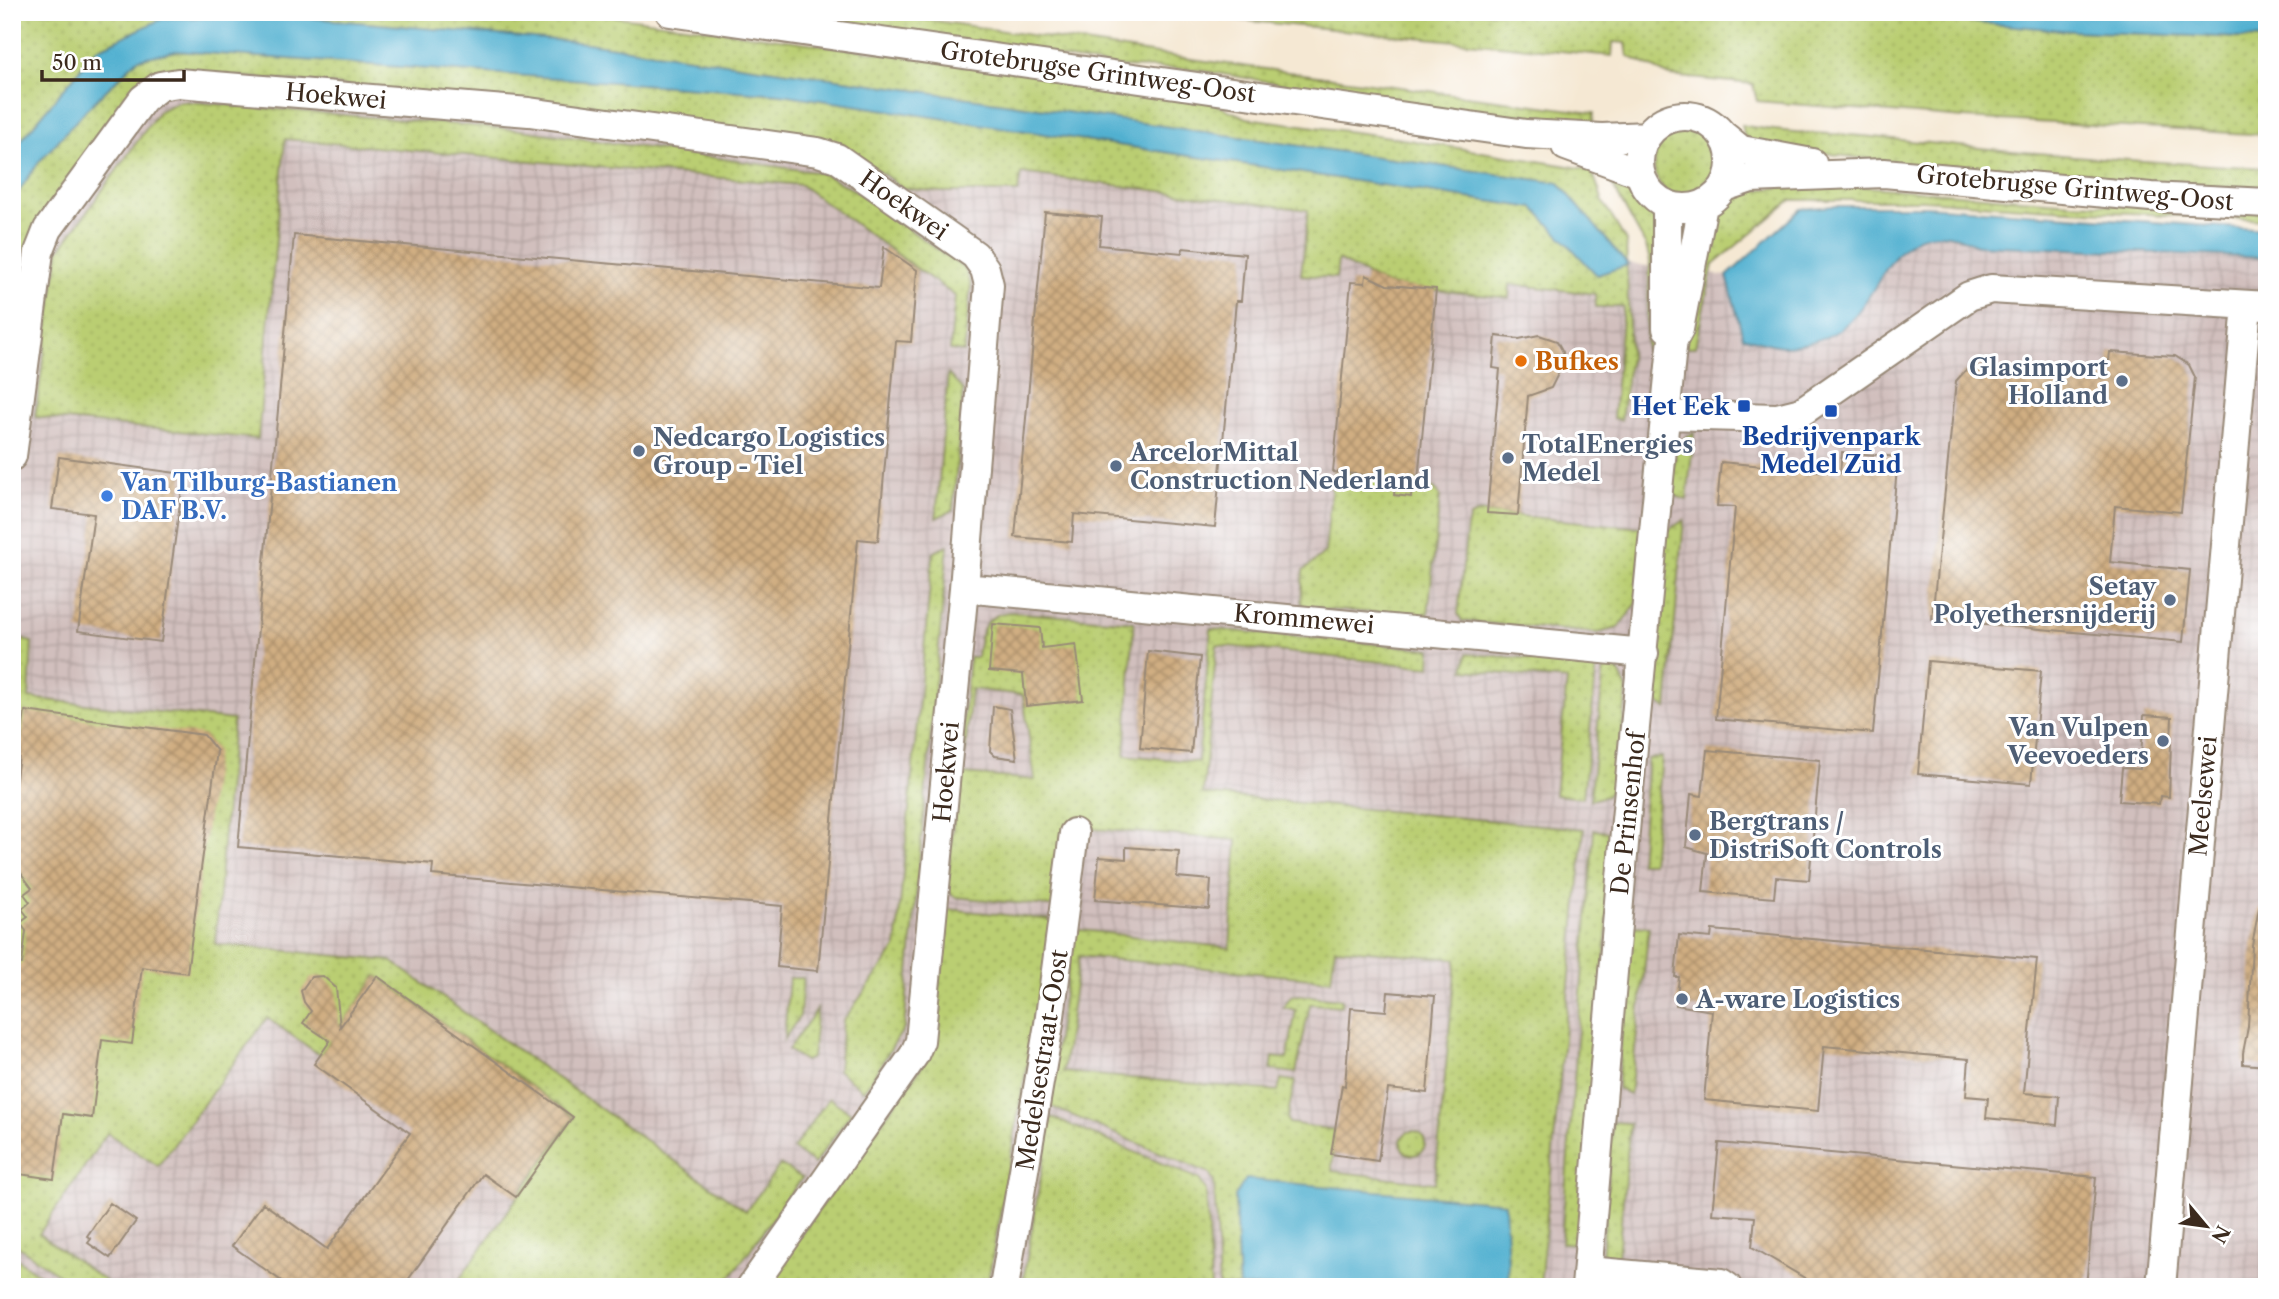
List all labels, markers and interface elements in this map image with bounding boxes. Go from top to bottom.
street label: Grotebrugse Grintweg-Oost [938,36,1258,109]
scale bar [42,38,184,82]
text: 50 m [52,50,102,75]
street label: Hoekwei [284,77,388,115]
street label: Grotebrugse Grintweg-Oost [1915,160,2235,216]
street label: Hoekwei [854,164,954,246]
place label: Bufkes [1535,347,1619,376]
marker: Bufkes [1513,353,1529,369]
place label: Glasimport Holland [1969,353,2108,410]
marker: Glasimport Holland [2114,373,2130,389]
place label: Het Eek [1631,392,1731,421]
marker: Het Eek [1736,398,1752,414]
marker: Bedrijvenpark Medel Zuid [1823,403,1839,419]
place label: Bedrijvenpark Medel Zuid [1742,422,1922,479]
place label: Nedcargo Logistics Group - Tiel [653,423,885,480]
place label: TotalEnergies Medel [1522,430,1693,487]
place label: ArcelorMittal Construction Nederland [1129,438,1430,495]
marker: Nedcargo Logistics Group - Tiel [631,443,647,459]
marker: TotalEnergies Medel [1500,450,1516,466]
marker: ArcelorMittal Construction Nederland [1108,458,1124,474]
place label: Van Tilburg-Bastianen DAF B.V. [120,468,398,525]
marker: Van Tilburg-Bastianen DAF B.V. [99,488,115,504]
place label: Setay Polyethersnijderij [1933,572,2157,629]
marker: Setay Polyethersnijderij [2162,592,2178,608]
street label: Krommewei [1233,598,1375,640]
place label: Van Vulpen Veevoeders [2006,713,2150,770]
street label: Hoekwei [927,720,965,824]
street label: De Prinsenhof [1605,727,1651,896]
marker: Van Vulpen Veevoeders [2155,733,2171,749]
street label: Meelsewei [2183,734,2223,858]
place label: Bergtrans / DistriSoft Controls [1709,807,1942,864]
marker: Bergtrans / DistriSoft Controls [1687,827,1703,843]
street label: Medelsestraat-Oost [1010,947,1074,1173]
place label: A-ware Logistics [1695,985,1900,1014]
marker: A-ware Logistics [1674,991,1690,1007]
north arrow [2170,1190,2240,1260]
text: N [2206,1221,2234,1247]

